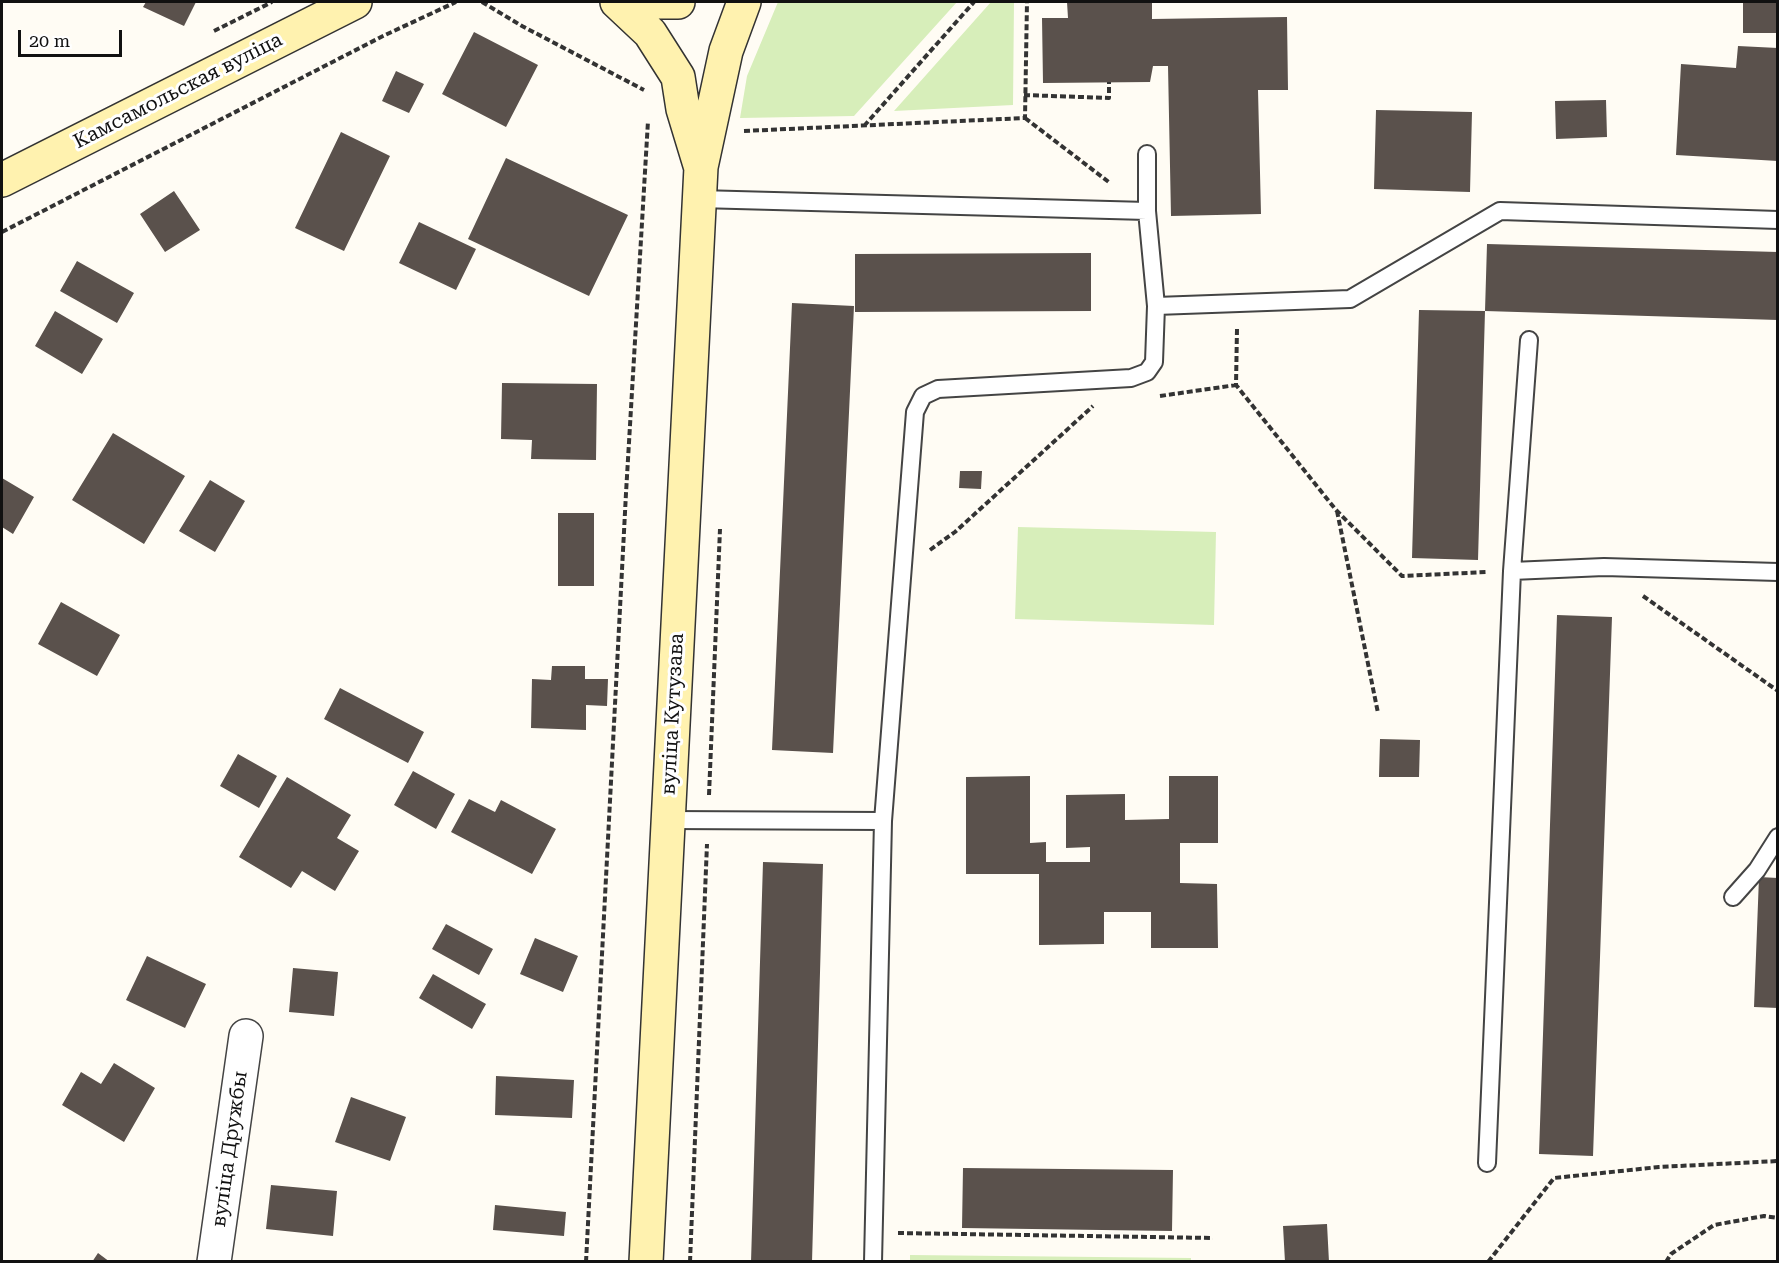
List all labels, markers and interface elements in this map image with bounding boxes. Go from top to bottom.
scale bar [21,18,124,56]
street label: Камсамольская вуліца [70,28,286,154]
text: 20 m [29,30,70,51]
street label: вуліца Кутузава [657,633,689,795]
street label: вуліца Дружбы [207,1069,253,1229]

